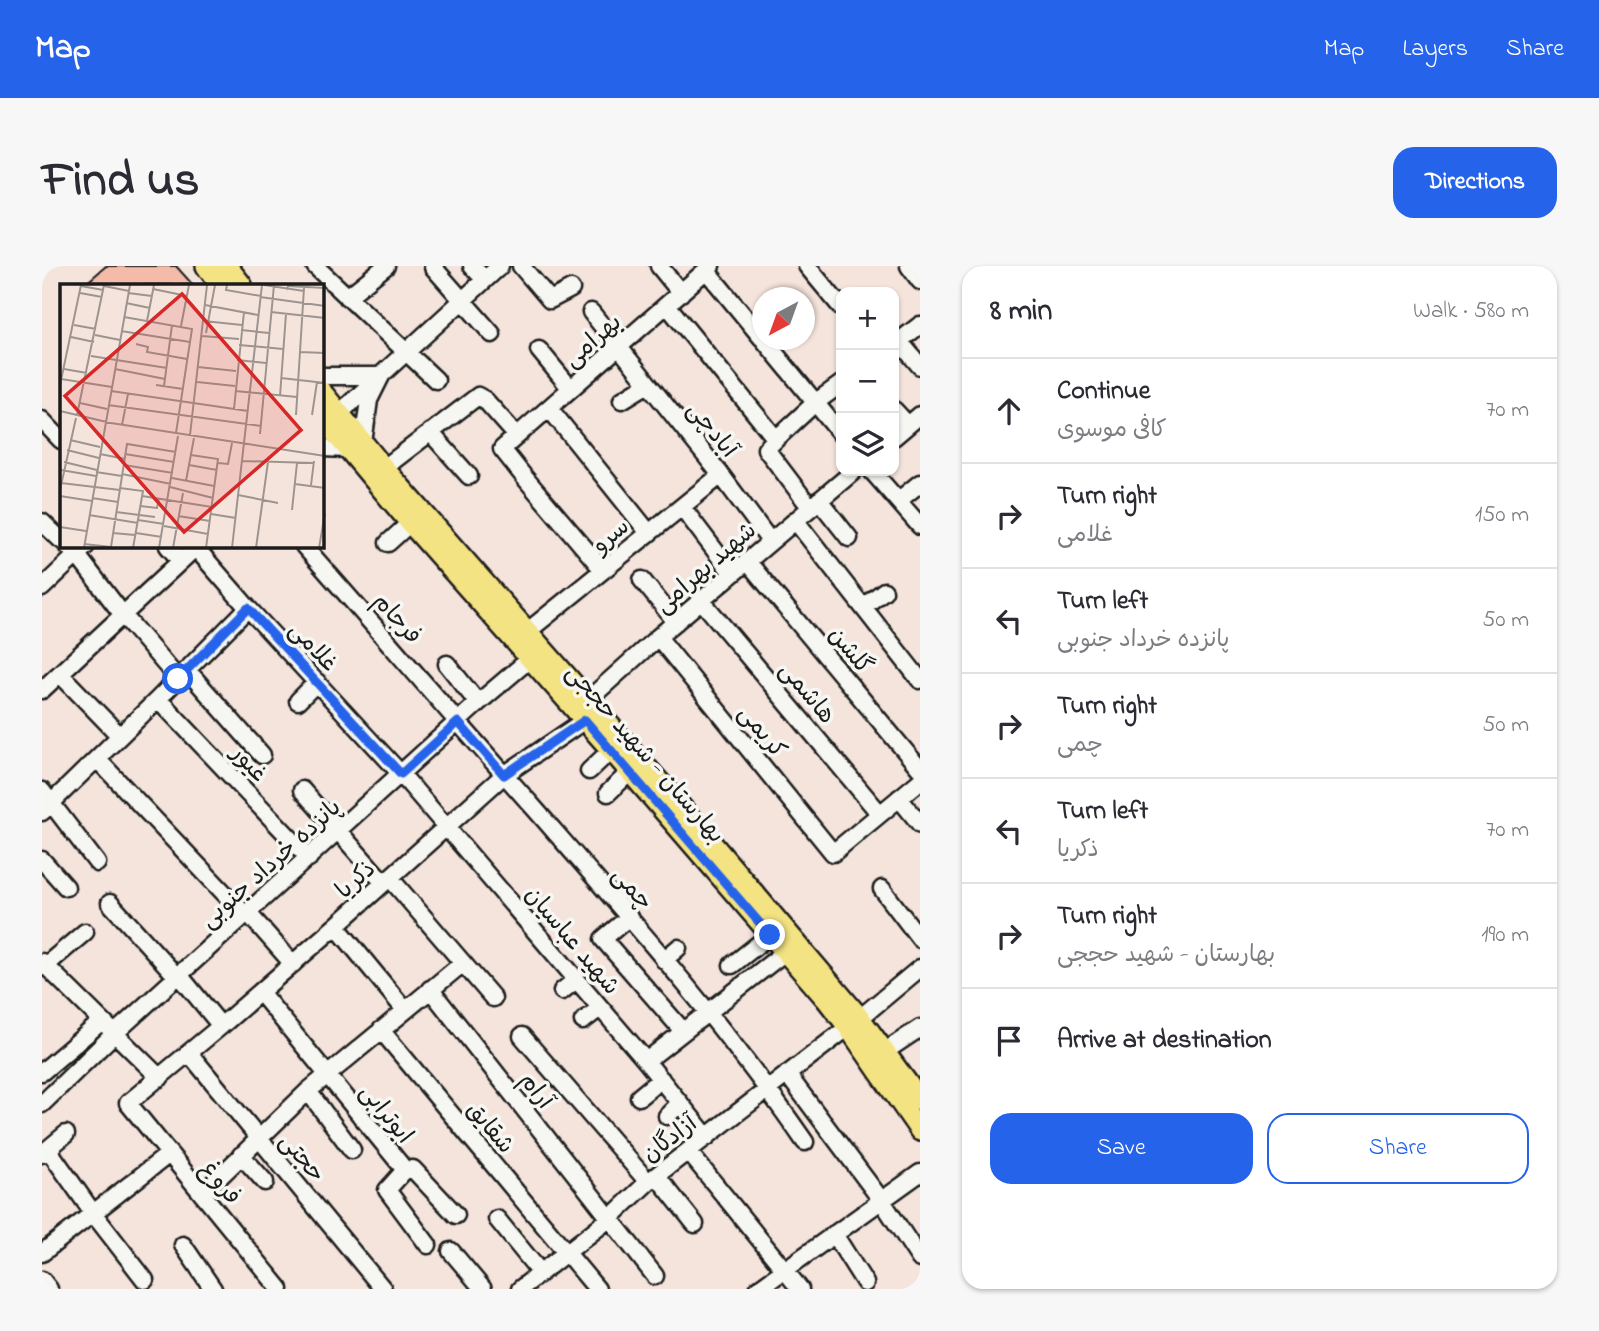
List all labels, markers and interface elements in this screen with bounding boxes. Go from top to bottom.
text: Map [35,25,91,73]
text: Map [1324,32,1364,67]
text: Layers [1402,32,1468,67]
text: Share [1506,32,1564,67]
text: Find us [42,146,199,218]
button: Directions [1393,147,1557,218]
inset map [60,284,324,548]
north arrow [752,287,815,350]
map controls [836,287,899,476]
button: + [836,287,899,350]
text: 8 min [990,290,1052,334]
text: Walk · 580 m [1413,295,1529,328]
street label: بهرامی [557,307,631,377]
button: − [836,350,899,413]
text: Continue [1057,373,1150,411]
icon: ahead [990,392,1028,430]
text: 70 m [1486,394,1529,427]
street label: آبادچی [677,395,746,467]
button: layers [836,413,899,476]
text: کافی موسوی [1057,414,1167,447]
text: Turn right [1057,478,1157,516]
icon: right [990,497,1028,535]
text: 150 m [1475,499,1529,532]
street label: سرو [584,511,638,564]
street label: شهید بهرامی [648,515,765,623]
text: غلامی [1057,519,1113,552]
text: Turn left [1057,583,1148,621]
street label: فرجام [363,586,429,653]
icon: left [990,602,1028,640]
text: 50 m [1482,604,1529,637]
street label: غلامی [279,614,345,681]
street label: گلشن [818,620,880,683]
text: پانزده خرداد جنوبی [1057,624,1229,657]
street label: هاشمی [770,655,843,732]
street label: بهارستان - شهید حججی [556,657,732,852]
route start [162,663,193,694]
text: Turn right [1057,688,1157,726]
street label: کریمی [728,698,794,767]
icon: right [990,707,1028,745]
text: 50 m [1482,709,1529,742]
text: چمی [1057,729,1103,762]
street label: غیور [220,737,275,791]
street label: پانزده خرداد جنوبی [193,792,350,938]
text: Turn left [1057,793,1148,831]
icon: left [990,812,1028,850]
text: 70 m [1486,814,1529,847]
text: ذکریا [1057,834,1099,867]
street label: ذکریا [329,853,385,908]
street label: چمی [602,860,660,919]
street label: شهید عباسیان [515,880,627,1004]
text: Turn right [1057,898,1157,936]
icon: right [990,917,1028,955]
route end [754,919,785,950]
text: 190 m [1481,919,1529,952]
text: بهارستان - شهید حججی [1057,939,1275,972]
icon: arrive [990,1022,1028,1060]
text: Arrive at destination [1057,1022,1272,1060]
street label: آرام [509,1066,561,1118]
street label: ابوترابی [350,1077,420,1152]
street label: شقایق [457,1095,521,1163]
street label: آزادگان [636,1107,706,1172]
button: Save [990,1113,1253,1184]
button: Share [1267,1113,1529,1184]
street label: حجتی [270,1126,333,1191]
street label: فروغ [190,1154,248,1214]

